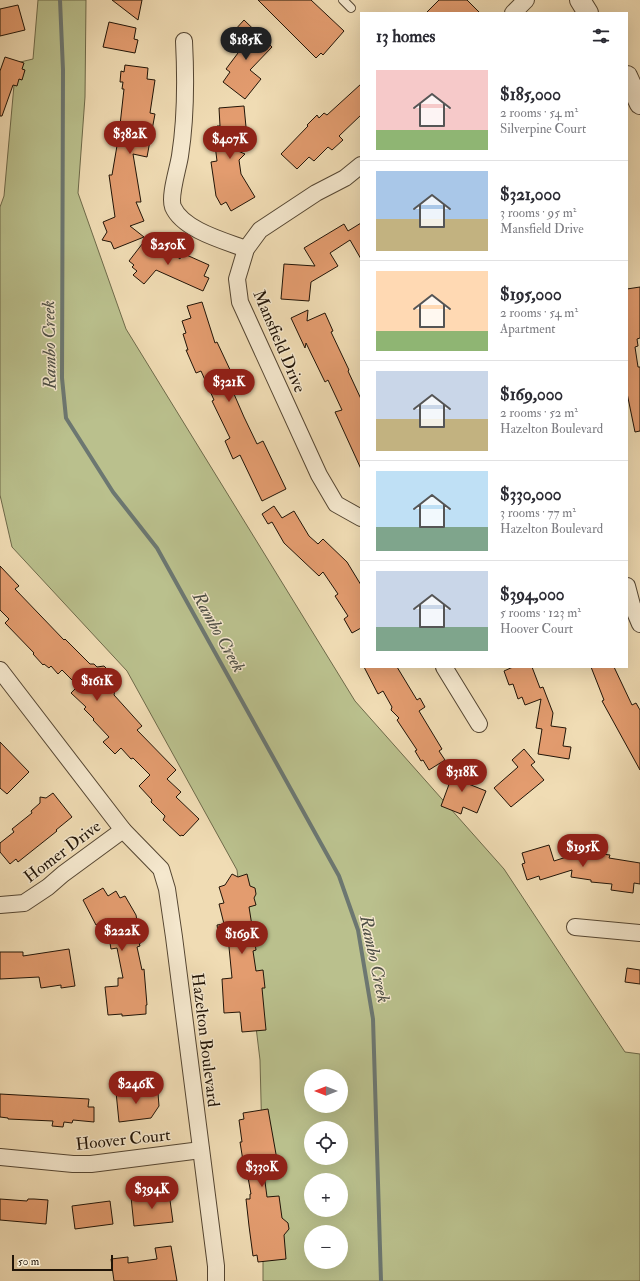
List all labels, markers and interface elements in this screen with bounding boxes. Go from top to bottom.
icon: filters [590,25,612,47]
text: 13 homes [376,26,435,47]
pin: $185K [218,27,274,61]
text: $185K [230,32,262,48]
text: $185,000 [500,84,561,105]
icon: home [408,86,456,134]
text: 2 rooms · 54 m² [500,105,578,121]
pin: $382K [102,121,158,155]
text: Silverpine Court [500,121,586,137]
text: $382K [113,126,147,142]
pin: $407K [202,126,258,160]
text: $407K [212,131,248,147]
text: $321,000 [500,184,561,205]
icon: home [408,187,456,235]
text: 3 rooms · 95 m² [500,205,576,221]
text: Mansfield Drive [500,221,584,237]
pin: $250K [140,232,196,266]
text: $250K [150,237,186,253]
text: $195,000 [500,284,562,305]
street label: Mansfield Drive [248,287,311,396]
icon: home [408,287,456,335]
water label: Rambo Creek [37,300,62,391]
text: 2 rooms · 54 m² [500,305,578,321]
text: Apartment [500,321,556,337]
pin: $321K [201,369,257,403]
text: $321K [213,374,245,390]
text: $169,000 [500,384,563,405]
icon: home [408,387,456,435]
text: 2 rooms · 52 m² [500,405,578,421]
text: Hazelton Boulevard [500,421,603,437]
text: $330,000 [500,484,562,505]
icon: home [408,487,456,535]
text: 3 rooms · 77 m² [500,505,576,521]
text: Hazelton Boulevard [500,521,603,537]
text: $394,000 [500,584,565,605]
water label: Rambo Creek [186,587,250,677]
icon: home [408,587,456,635]
text: 5 rooms · 123 m² [500,605,581,621]
text: Hoover Court [500,621,573,637]
pin: $161K [69,668,125,702]
text: $161K [81,673,113,689]
pin: $318K [434,759,490,793]
text: $318K [446,764,478,780]
street label: Homer Drive [20,816,105,887]
pin: $195K [555,834,611,868]
text: $195K [566,839,600,855]
water label: Rambo Creek [354,912,395,1005]
pin: $222K [94,918,150,952]
pin: $169K [214,921,270,955]
text: $222K [104,923,140,939]
text: $169K [225,926,259,942]
street label: Hazelton Boulevard [187,972,224,1109]
north arrow [304,1069,348,1113]
map controls [304,1069,348,1269]
pin: $246K [108,1071,164,1105]
text: $246K [118,1076,154,1092]
button: locate [304,1121,348,1165]
street label: Hoover Court [75,1124,172,1155]
pin: $330K [234,1154,290,1188]
text: $330K [245,1159,279,1175]
button: + [304,1173,348,1217]
pin: $394K [124,1176,180,1210]
text: $394K [134,1181,170,1197]
button: − [304,1225,348,1269]
scale bar [12,1253,113,1272]
text: 50 m [18,1255,39,1268]

